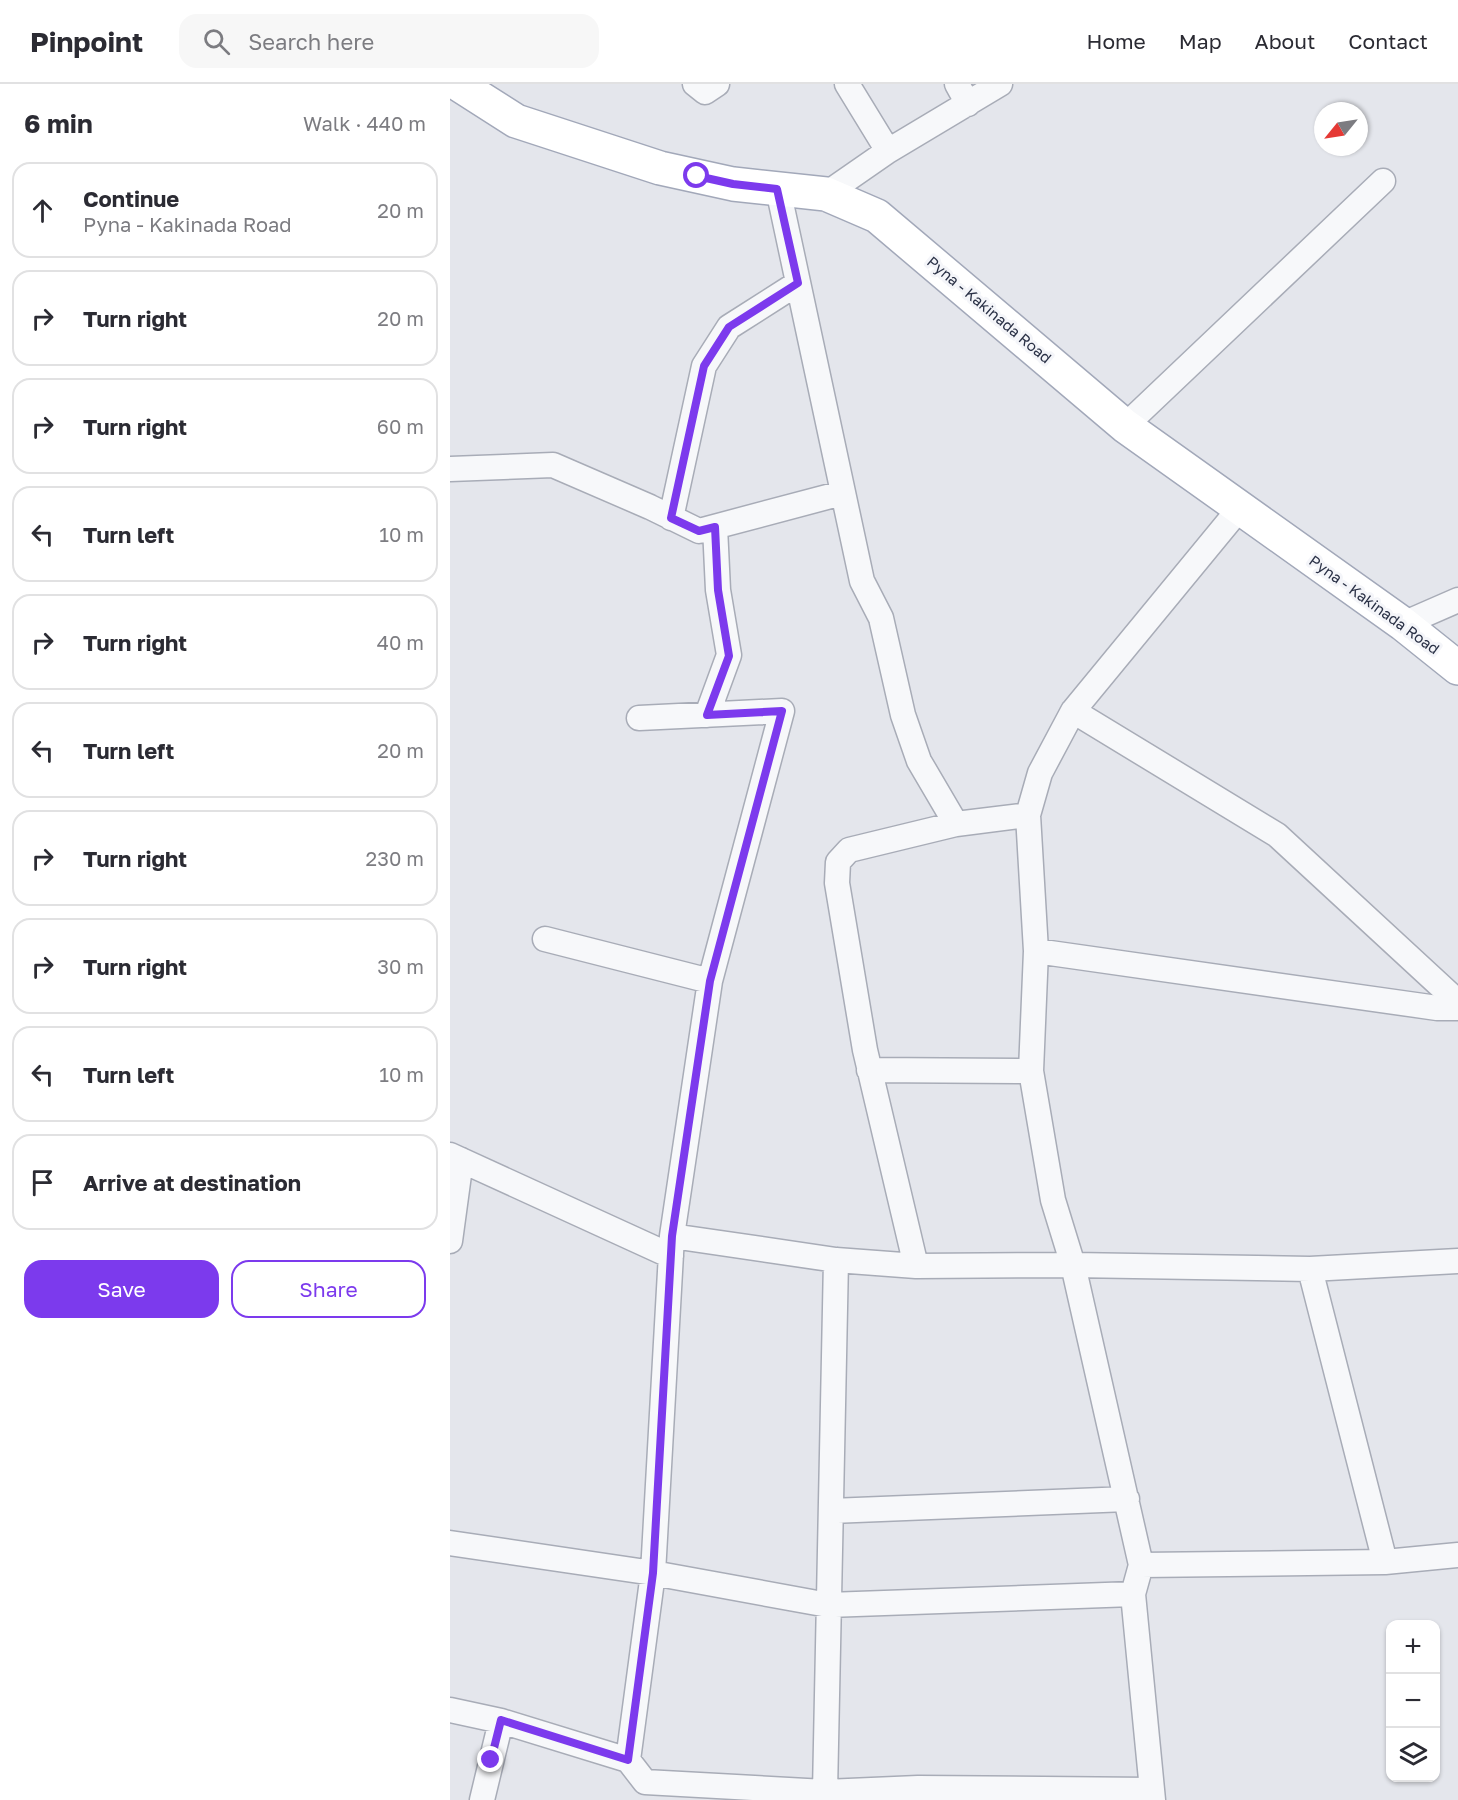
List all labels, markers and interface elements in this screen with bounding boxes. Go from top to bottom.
search box [179,14,599,68]
text: Pinpoint [30,25,143,58]
icon: search [200,25,233,58]
text: Search here [248,28,374,55]
text: Home [1086,28,1146,54]
text: Map [1179,28,1222,54]
text: About [1255,28,1315,54]
text: Contact [1348,28,1428,54]
north arrow [1314,102,1368,156]
text: 6 min [24,108,93,139]
text: Walk · 440 m [303,111,426,135]
route start [683,162,709,188]
text: Continue [83,185,179,212]
icon: ahead [26,194,59,227]
text: 20 m [377,198,424,222]
text: Pyna - Kakinada Road [83,212,292,236]
street label: Pyna - Kakinada Road [924,252,1055,366]
icon: right [26,302,59,335]
text: Turn right [83,305,187,332]
text: 20 m [377,306,424,330]
icon: right [26,410,59,443]
text: Turn right [83,413,187,440]
text: 60 m [377,414,424,438]
icon: left [26,518,59,551]
text: Turn left [83,521,174,548]
text: 10 m [379,522,424,546]
street label: Pyna - Kakinada Road [1306,551,1443,657]
icon: right [26,626,59,659]
text: Turn right [83,629,187,656]
text: 40 m [377,630,424,654]
icon: left [26,734,59,767]
text: Turn left [83,737,174,764]
text: 20 m [377,738,424,762]
icon: right [26,842,59,875]
text: Turn right [83,845,187,872]
text: 230 m [366,846,424,870]
icon: right [26,950,59,983]
text: Turn right [83,953,187,980]
text: 30 m [377,954,424,978]
icon: left [26,1058,59,1091]
text: Turn left [83,1061,174,1088]
text: 10 m [379,1062,424,1086]
icon: arrive [26,1166,59,1199]
text: Arrive at destination [83,1169,301,1196]
button: Save [24,1260,219,1318]
button: Share [231,1260,426,1318]
map controls [1386,1620,1440,1782]
button: + [1386,1620,1440,1674]
button: − [1386,1674,1440,1728]
button: layers [1386,1728,1440,1782]
route end [477,1746,503,1772]

